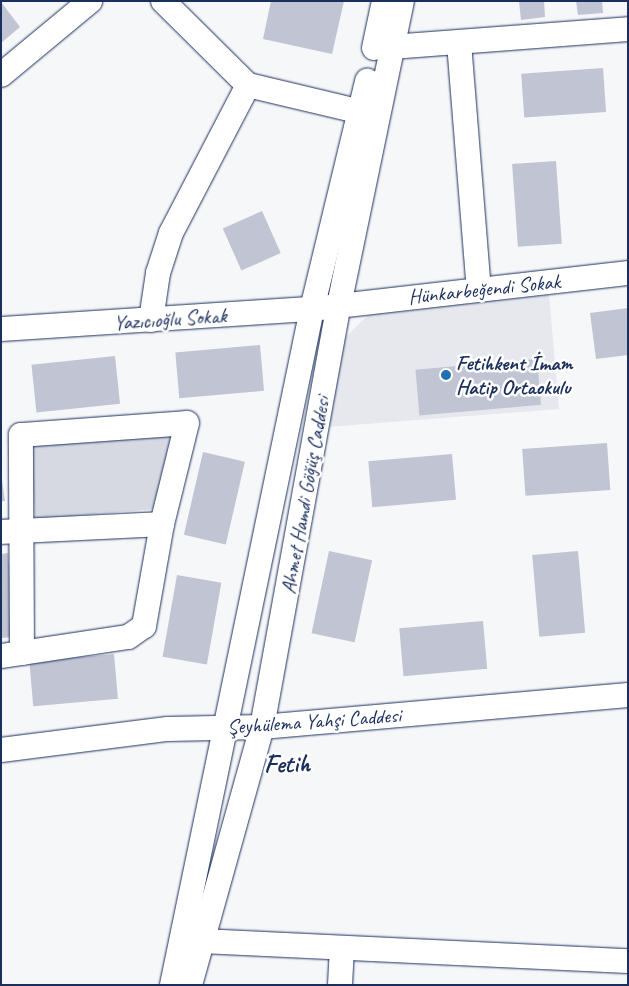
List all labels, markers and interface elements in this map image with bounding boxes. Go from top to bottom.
street label: Hünkarbeğendi Sokak [407,269,561,309]
street label: Yazıcıoğlu Sokak [113,303,227,335]
place label: Fetihkent İmam Hatip Ortaokulu [456,350,572,400]
marker: Fetihkent İmam Hatip Ortaokulu [440,369,452,381]
street label: Ahmet Hamdi Göğüş Caddesi [275,394,335,596]
street label: Şeyhülema Yahşi Caddesi [225,702,403,740]
district label: Fetih [264,748,310,780]

